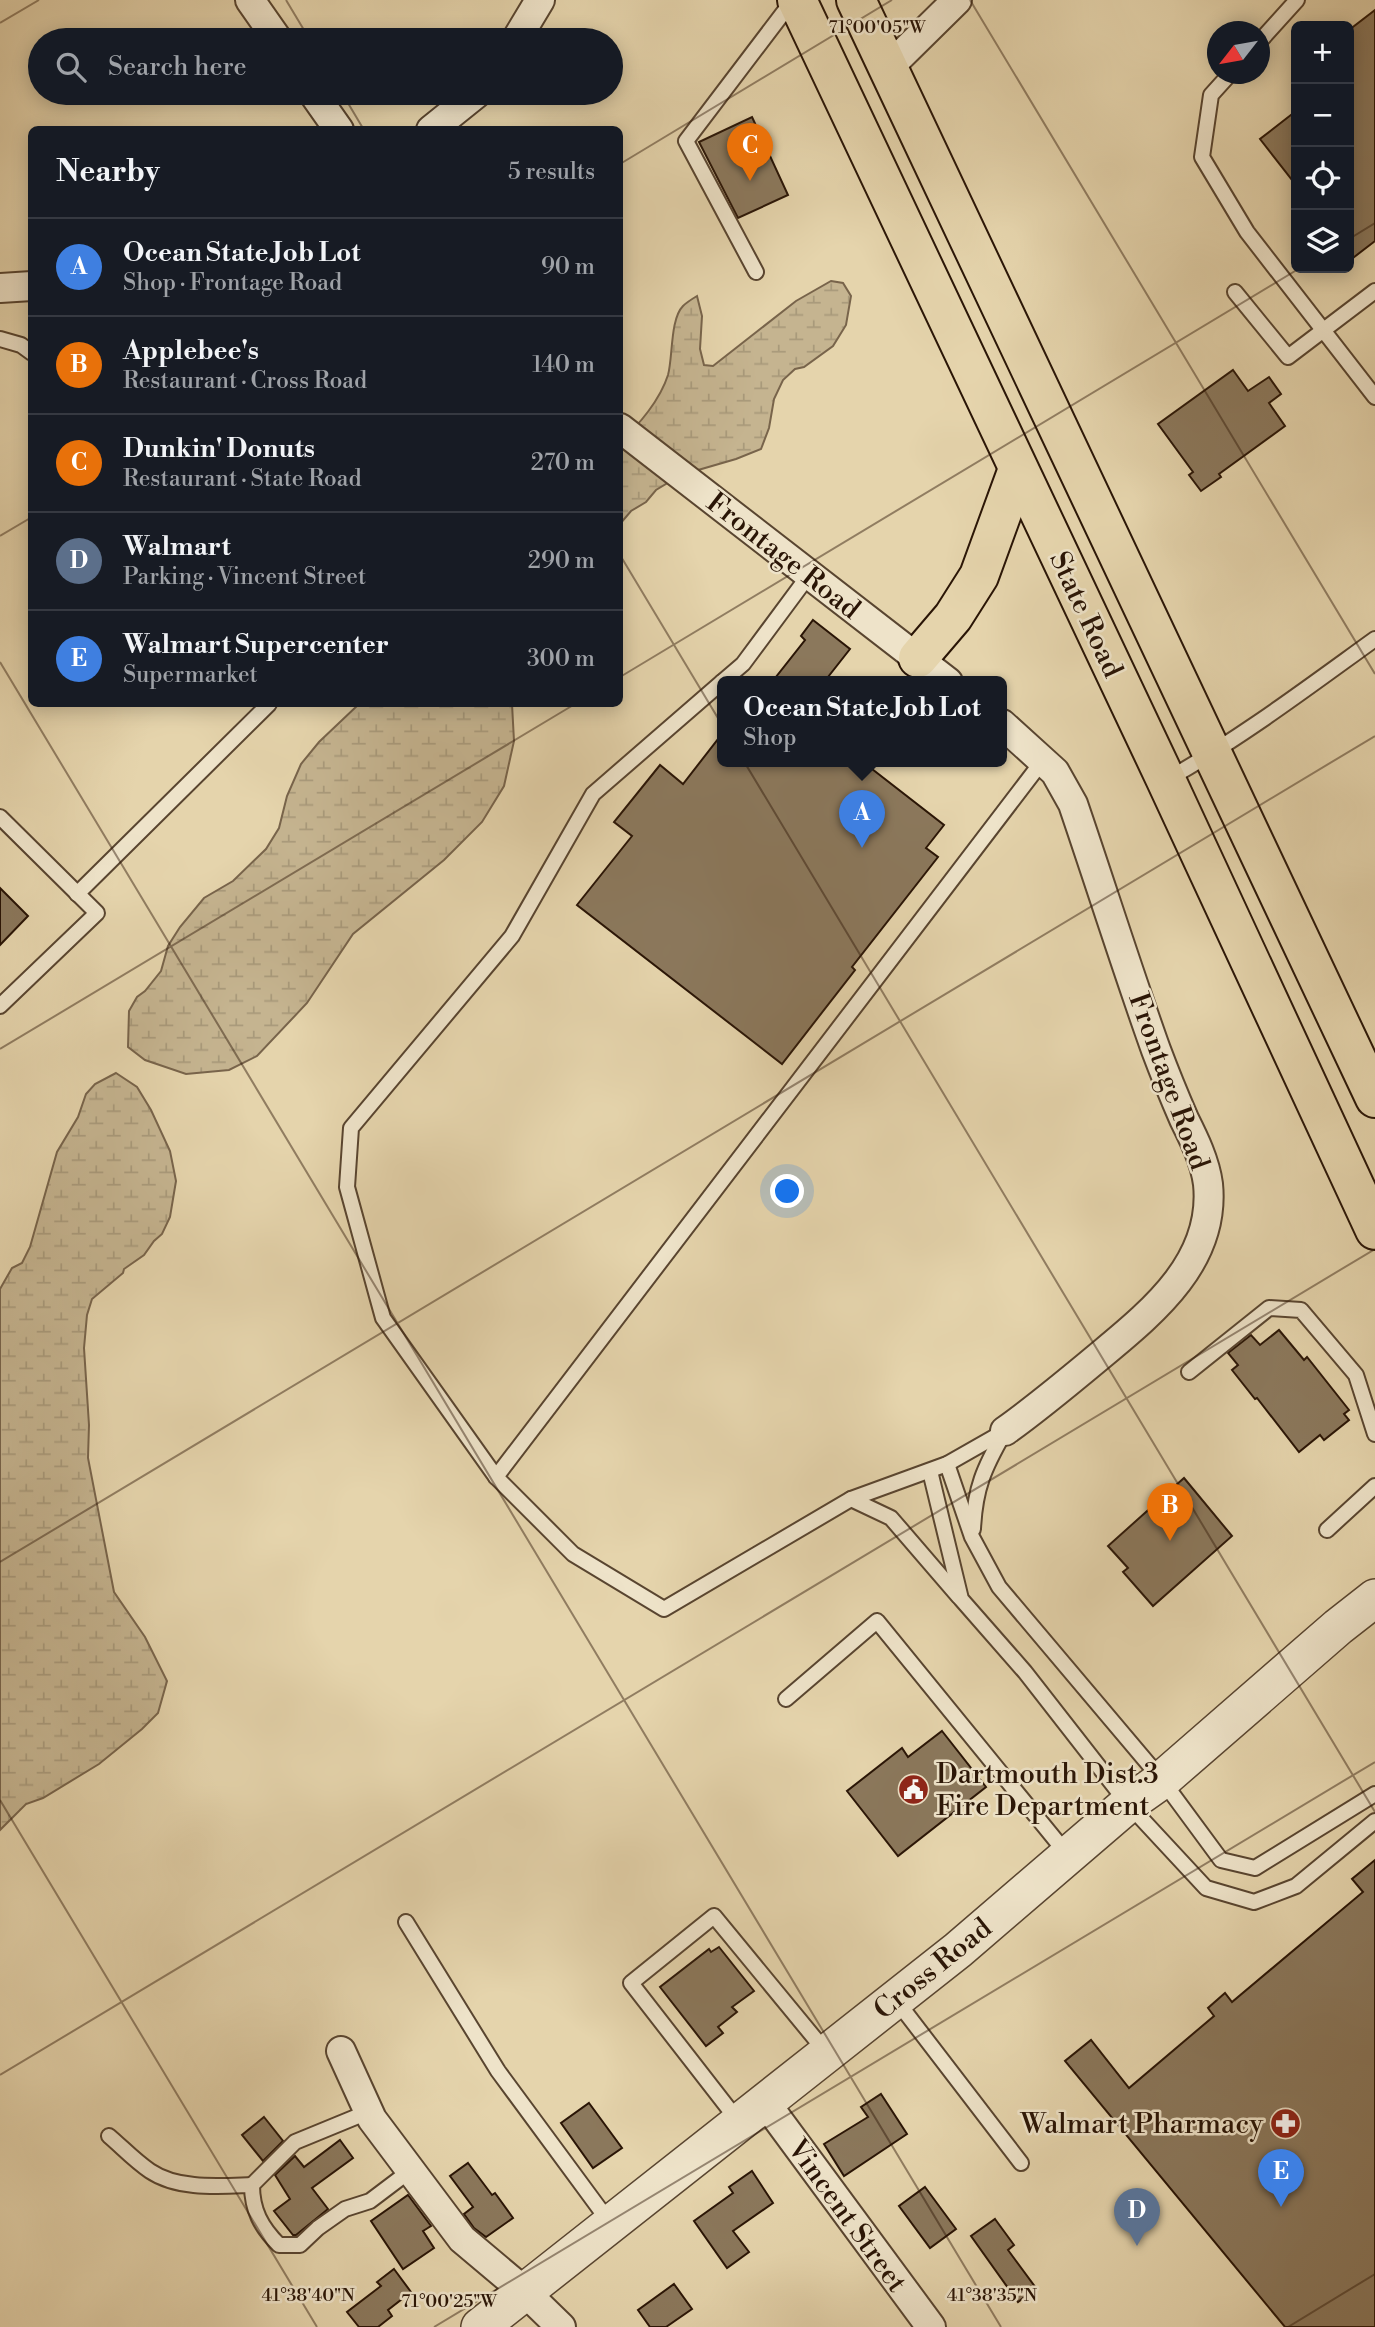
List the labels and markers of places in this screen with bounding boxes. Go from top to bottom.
pin: C [727,123,773,181]
pin: A [839,790,885,848]
pin: B [1147,1483,1193,1541]
place label: Dartmouth Dist.3 Fire Department [936,1757,1159,1824]
public building icon: Dartmouth Dist.3 Fire Department [896,1772,930,1806]
pharmacy icon: Walmart Pharmacy [1269,2106,1303,2140]
place label: Walmart Pharmacy [1020,2107,1263,2142]
pin: E [1258,2149,1304,2207]
pin: D [1114,2188,1160,2246]

